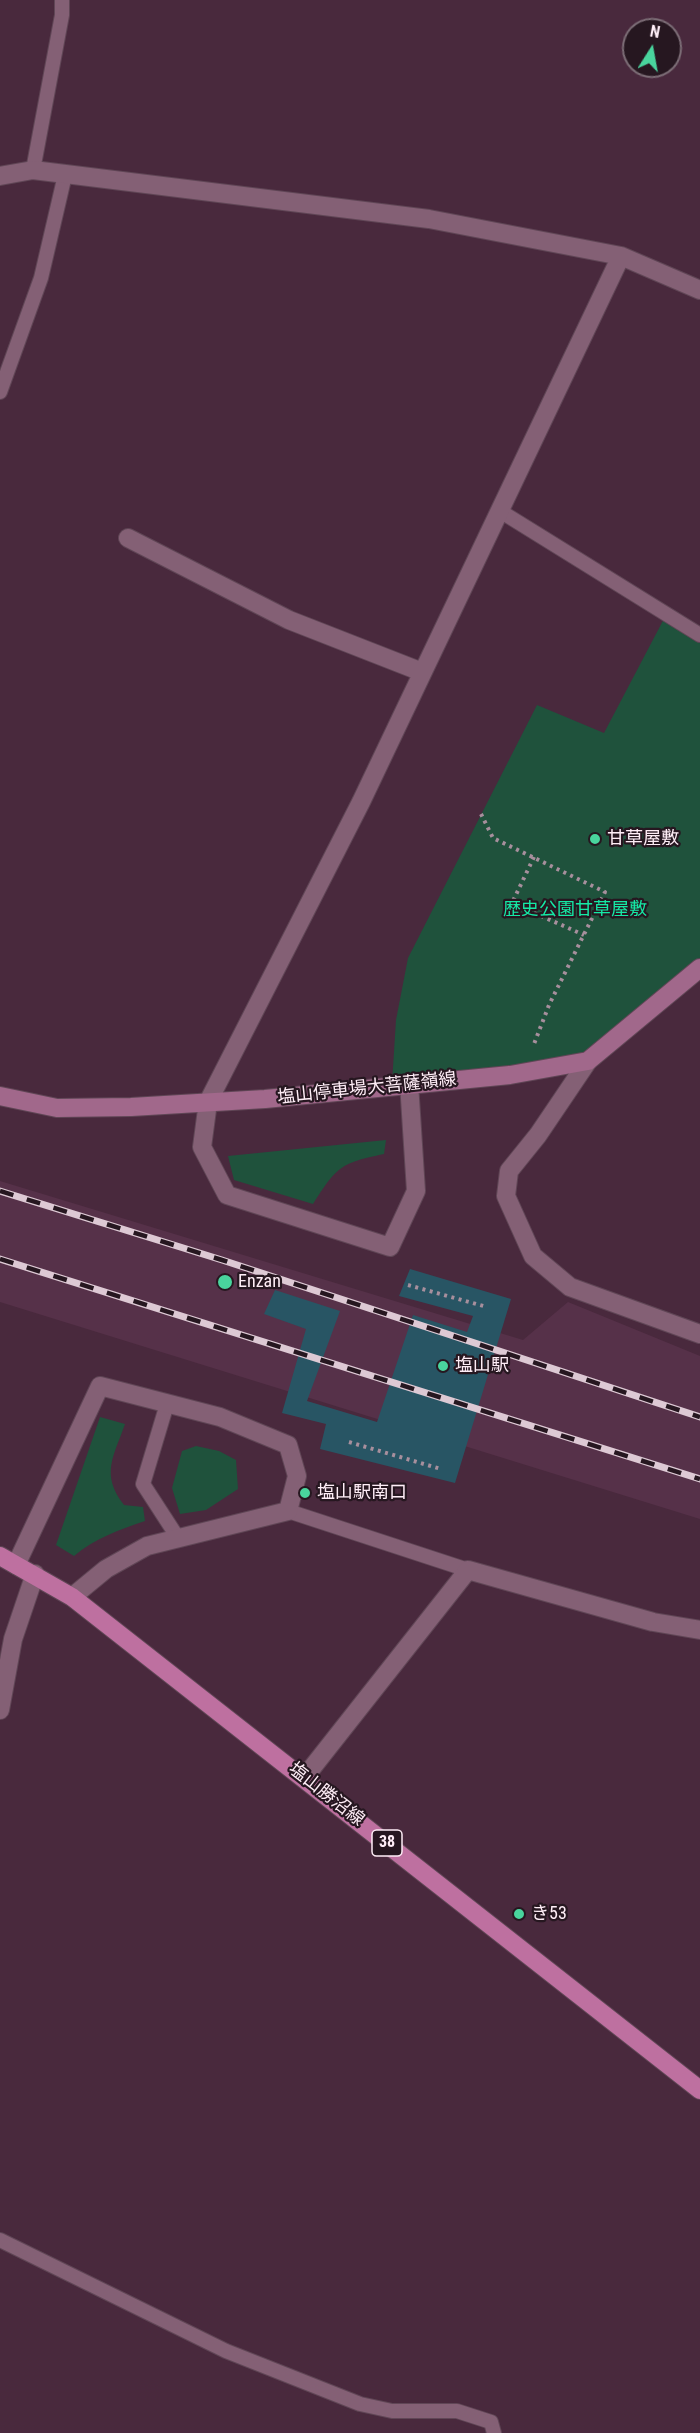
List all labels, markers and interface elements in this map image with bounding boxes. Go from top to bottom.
north arrow [622,18,682,78]
text: N [649,22,662,42]
place label: 甘草屋敷 [607,828,679,850]
marker: 甘草屋敷 [588,832,602,846]
park label: 歴史公園甘草屋敷 [503,899,647,921]
street label: 塩山停車場大菩薩嶺線 [276,1069,458,1109]
place label: Enzan [238,1271,281,1293]
marker: Enzan [216,1273,234,1291]
place label: 塩山駅 [455,1355,509,1377]
marker: 塩山駅 [436,1359,450,1373]
place label: 塩山駅南口 [317,1482,407,1504]
marker: 塩山駅南口 [298,1486,312,1500]
street label: 塩山勝沼線 [284,1759,368,1831]
road number: 38 [372,1830,402,1856]
place label: き53 [531,1903,567,1925]
marker: き53 [512,1907,526,1921]

